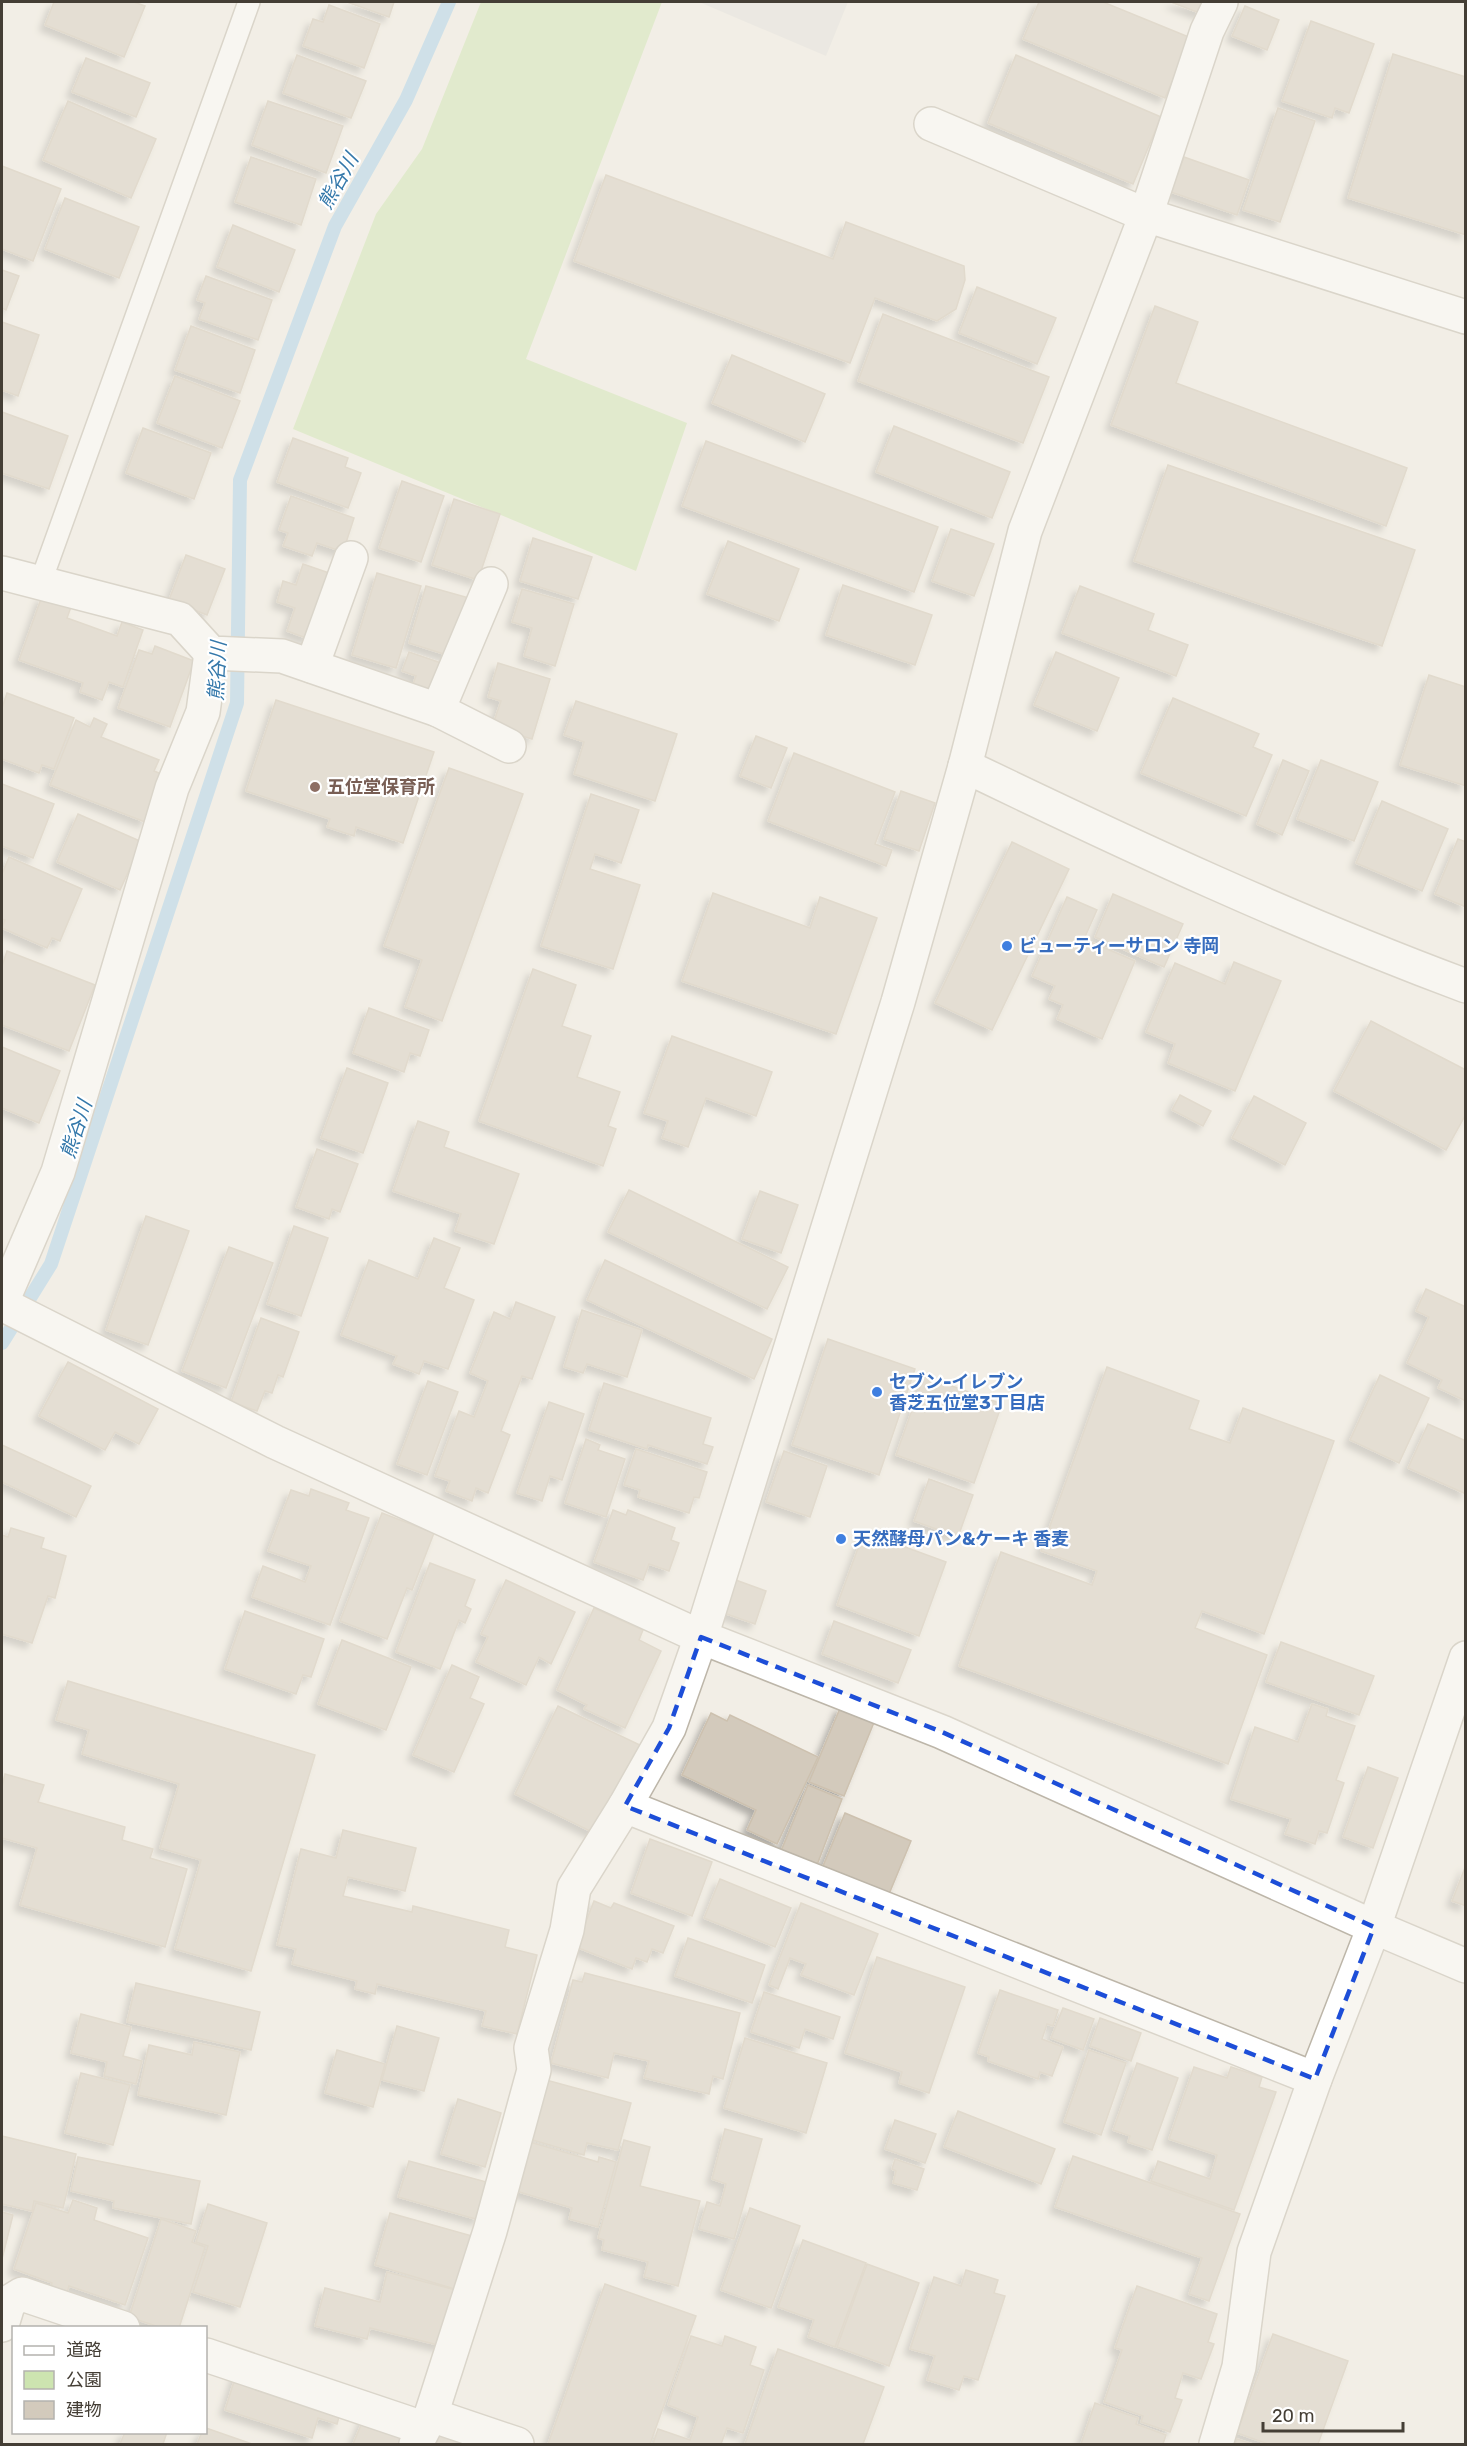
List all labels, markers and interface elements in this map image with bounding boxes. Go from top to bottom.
water label: 熊谷川 [313,147,364,213]
water label: 熊谷川 [203,638,231,702]
place label: 五位堂保育所 [327,776,435,798]
marker: 五位堂保育所 [308,780,322,794]
place label: ビューティーサロン 寺岡 [1019,935,1219,957]
marker: ビューティーサロン 寺岡 [1000,939,1014,953]
water label: 熊谷川 [55,1095,97,1161]
place label: セブン-イレブン 香芝五位堂3丁目店 [889,1371,1045,1414]
marker: セブン-イレブン 香芝五位堂3丁目店 [870,1385,884,1399]
place label: 天然酵母パン&ケーキ 香麦 [853,1528,1069,1550]
marker: 天然酵母パン&ケーキ 香麦 [834,1532,848,1546]
legend [12,2326,207,2434]
text: 道路 [66,2339,102,2361]
text: 公園 [66,2369,102,2391]
scale bar [1263,2395,1402,2433]
text: 建物 [66,2399,102,2421]
text: 20 m [1272,2405,1314,2427]

